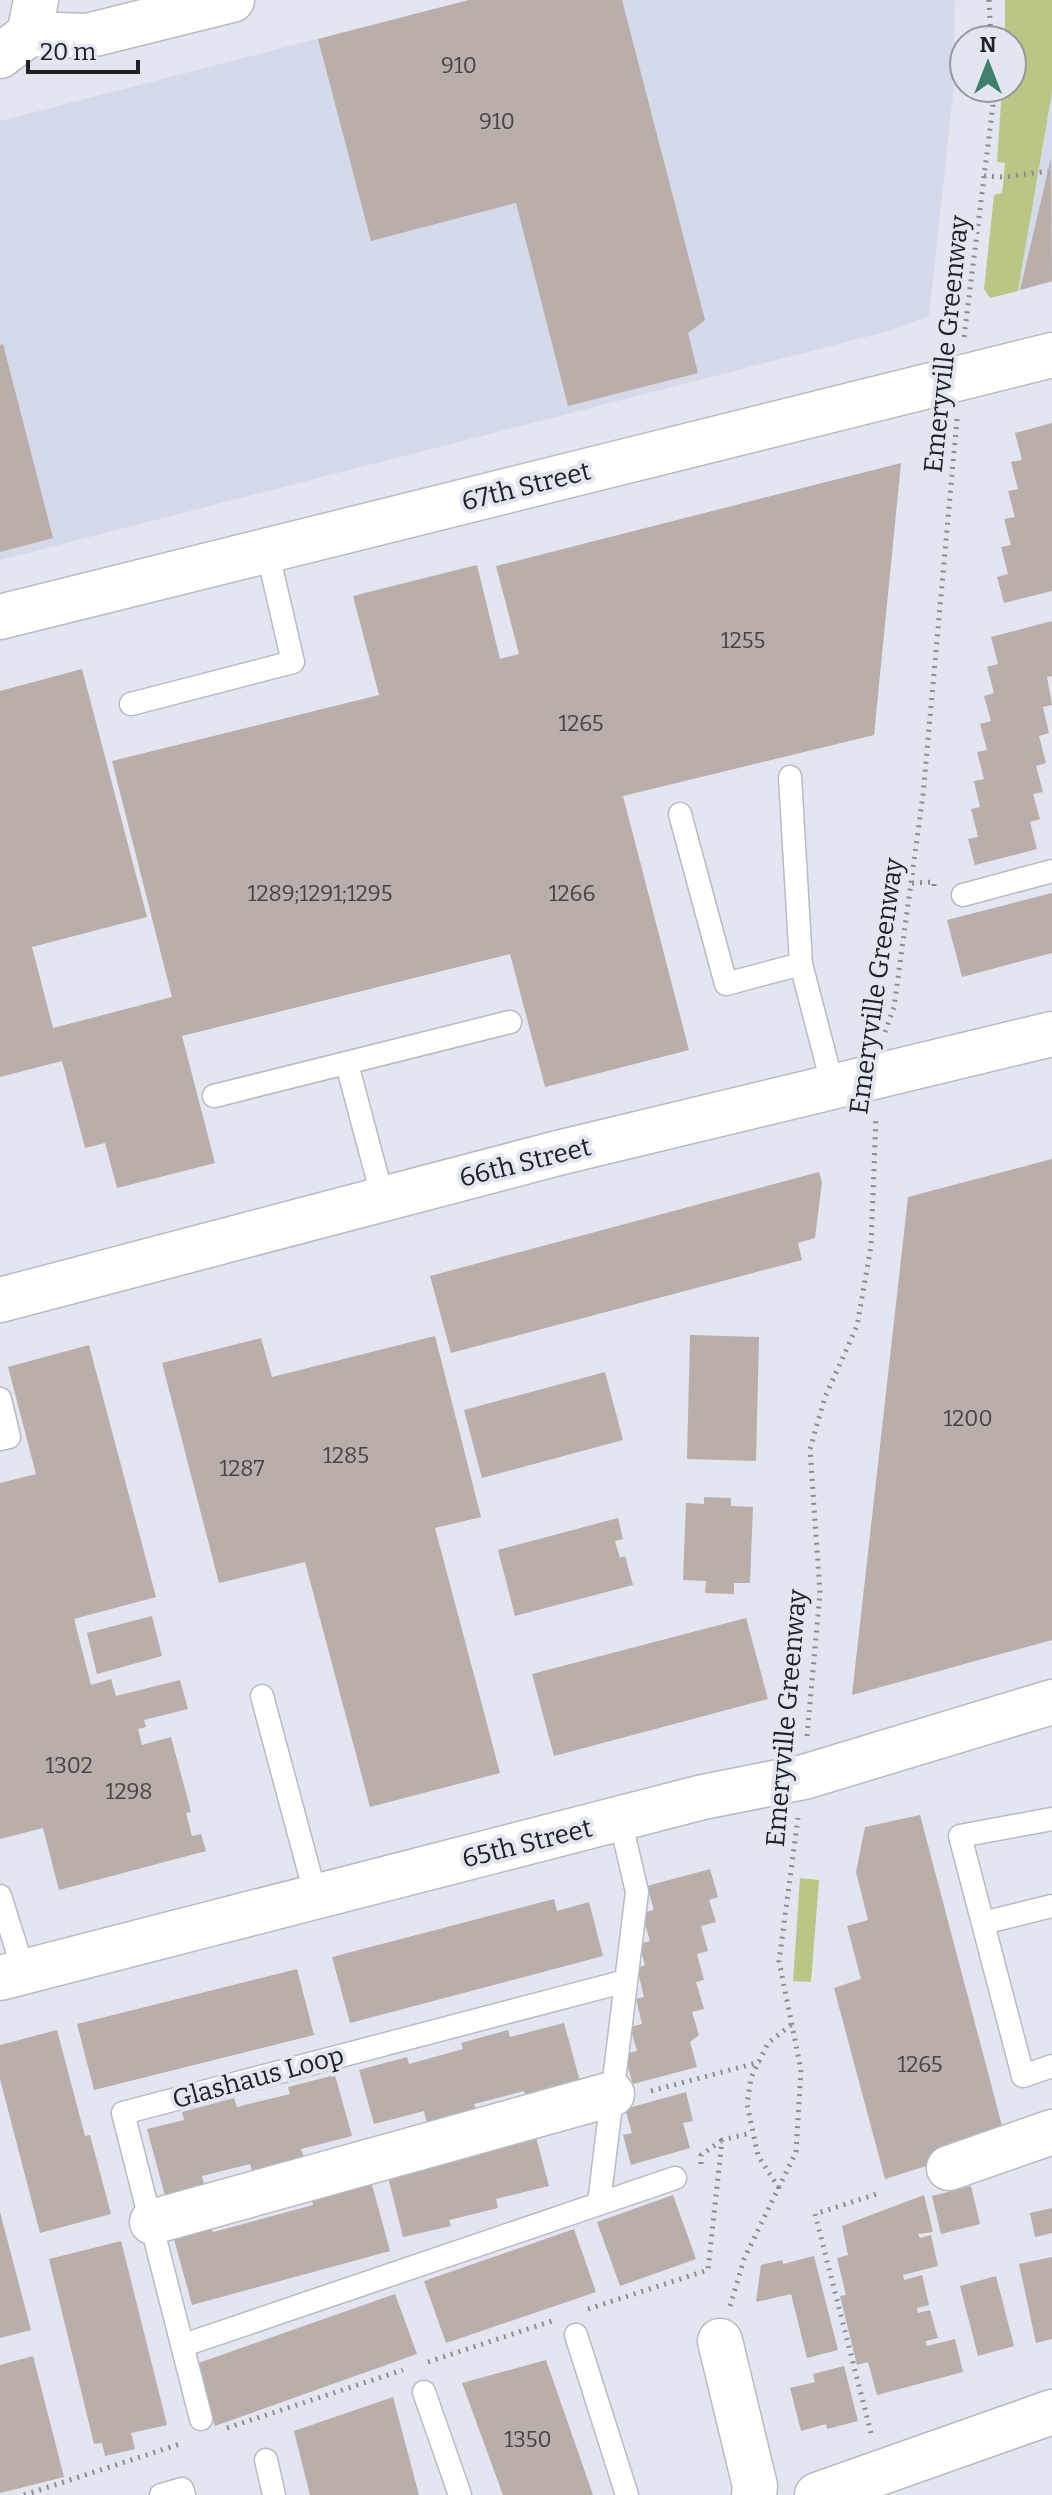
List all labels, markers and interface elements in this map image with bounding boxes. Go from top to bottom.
scale bar [28,24,138,74]
north arrow [948,24,1028,104]
text: N [980,31,997,58]
text: 20 m [40,38,96,66]
house number: 910 [441,52,477,79]
house number: 910 [479,108,515,135]
street label: Emeryville Greenway [918,214,975,474]
street label: 67th Street [458,455,594,517]
house number: 1255 [721,627,765,654]
house number: 1265 [558,710,604,737]
street label: Emeryville Greenway [843,856,910,1116]
house number: 1289;1291;1295 [248,880,392,907]
house number: 1266 [549,880,595,907]
street label: 66th Street [456,1131,595,1194]
house number: 1200 [943,1405,993,1432]
house number: 1285 [323,1442,369,1469]
house number: 1287 [219,1455,265,1482]
street label: Emeryville Greenway [760,1588,813,1848]
house number: 1302 [45,1752,93,1779]
house number: 1298 [105,1778,153,1805]
street label: 65th Street [459,1812,596,1875]
street label: Glashaus Loop [169,2040,347,2115]
house number: 1265 [897,2051,943,2078]
house number: 1350 [504,2426,552,2453]

